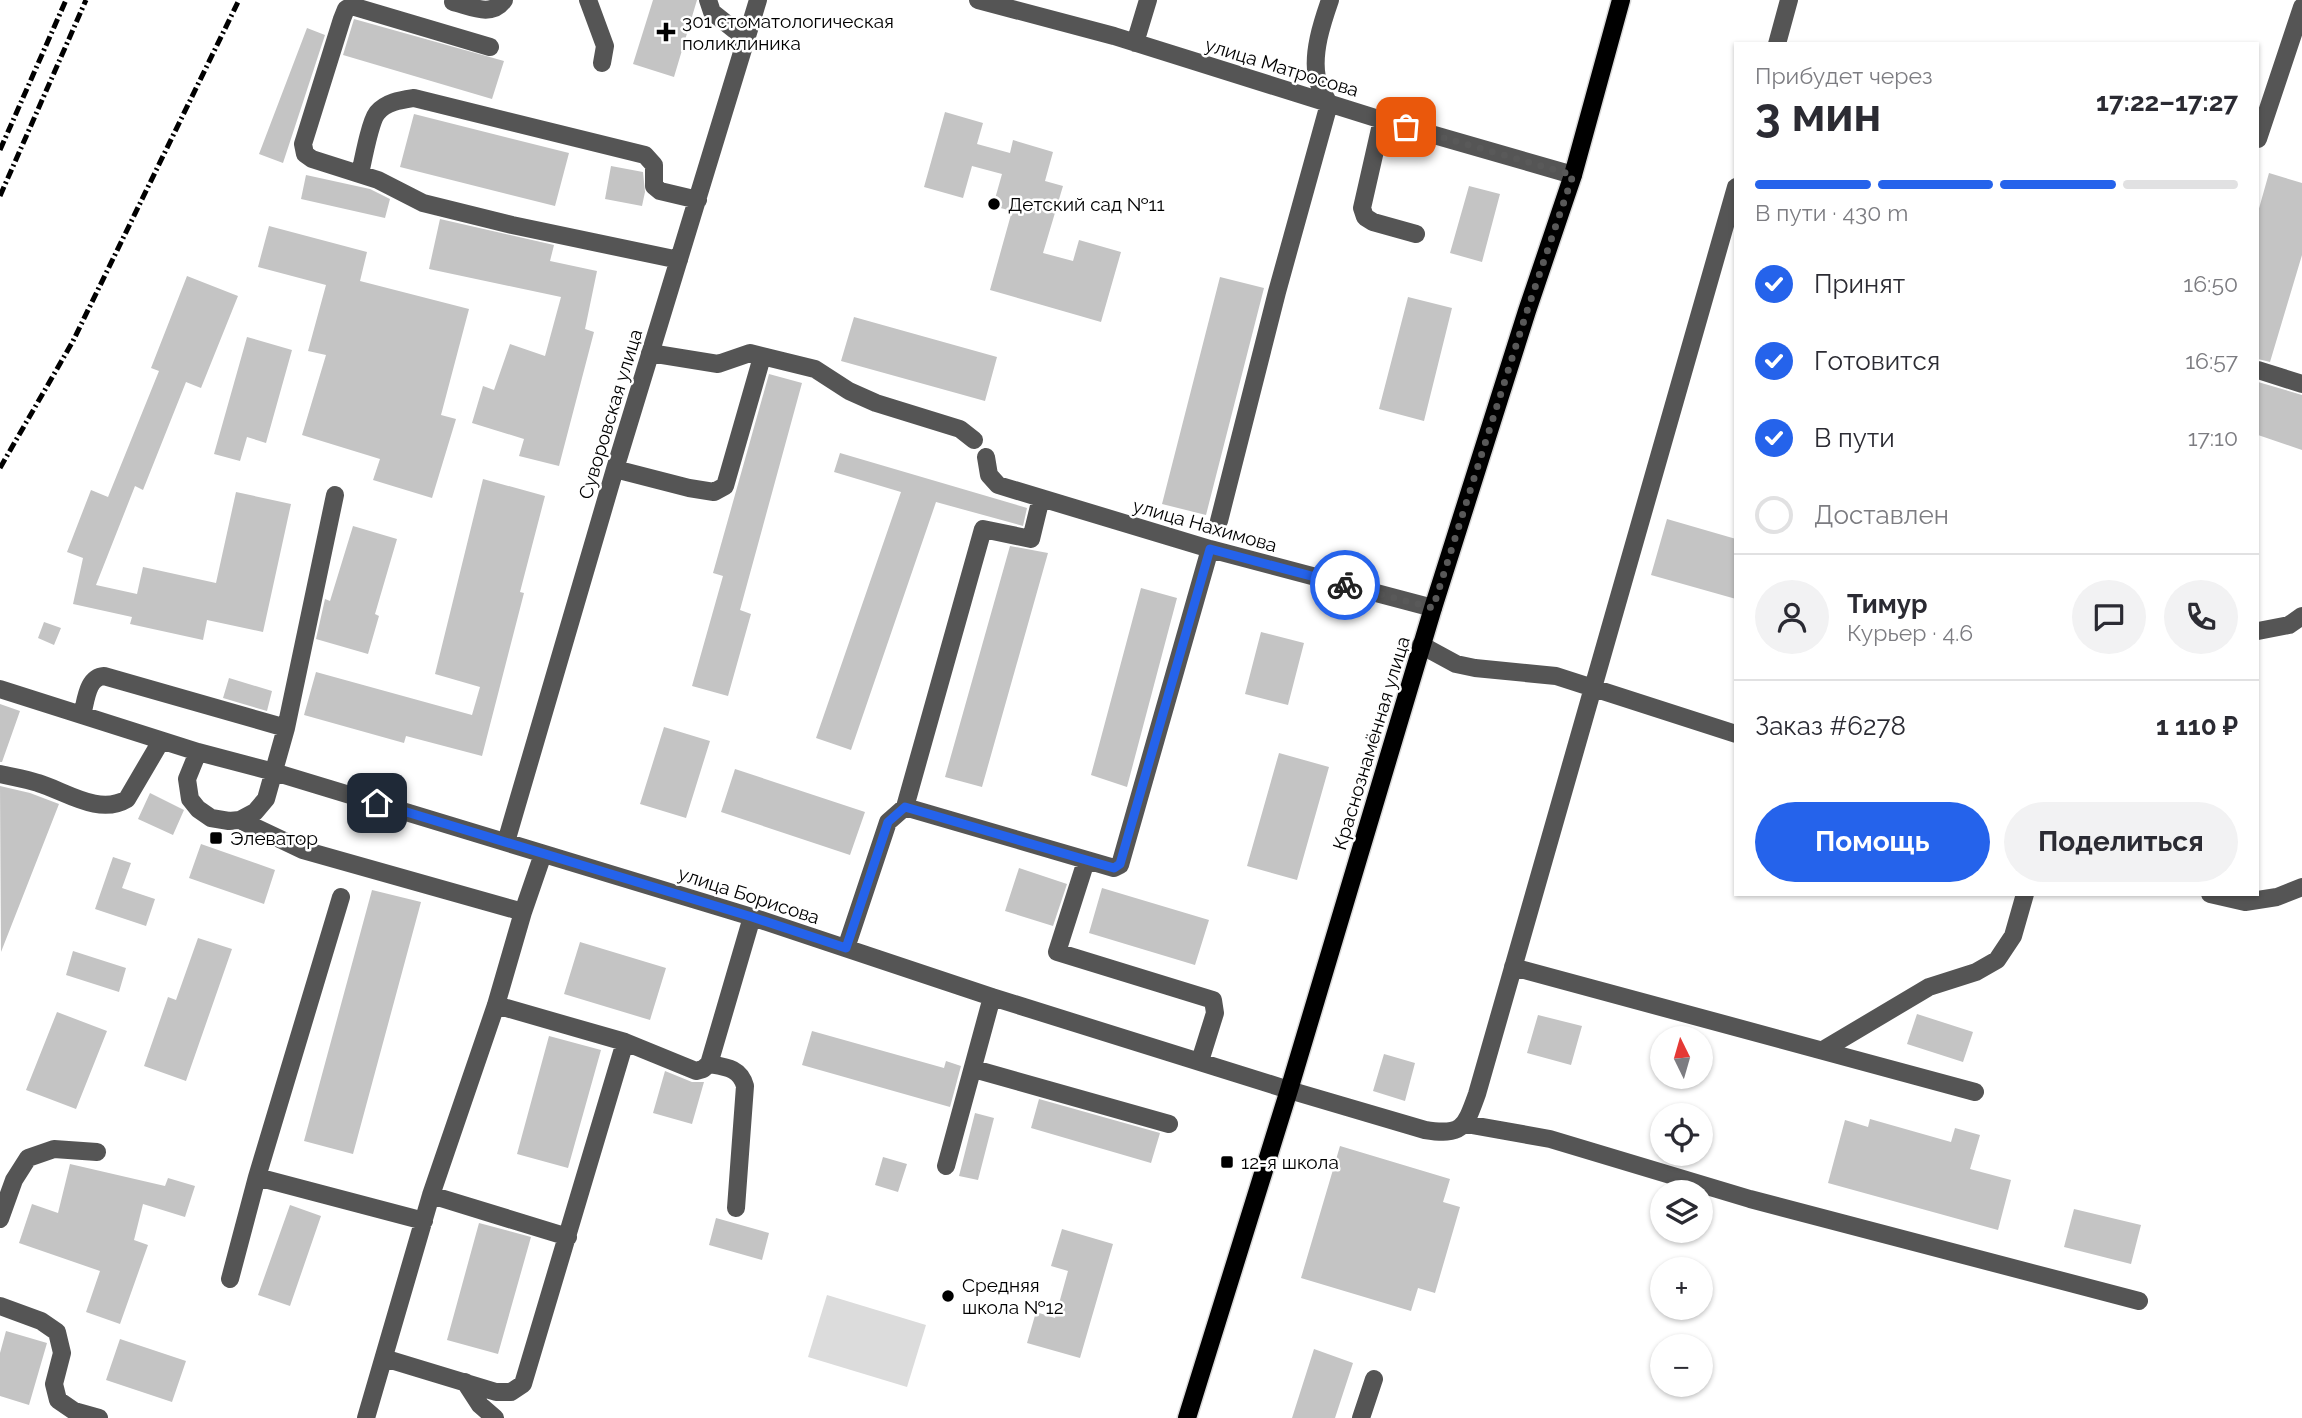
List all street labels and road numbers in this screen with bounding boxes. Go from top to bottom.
street label: улица Матросова [1202,33,1362,101]
street label: Суворовская улица [574,326,646,502]
street label: улица Нахимова [1130,494,1280,556]
street label: Краснознамённая улица [1328,634,1414,852]
street label: улица Борисова [675,862,823,928]

